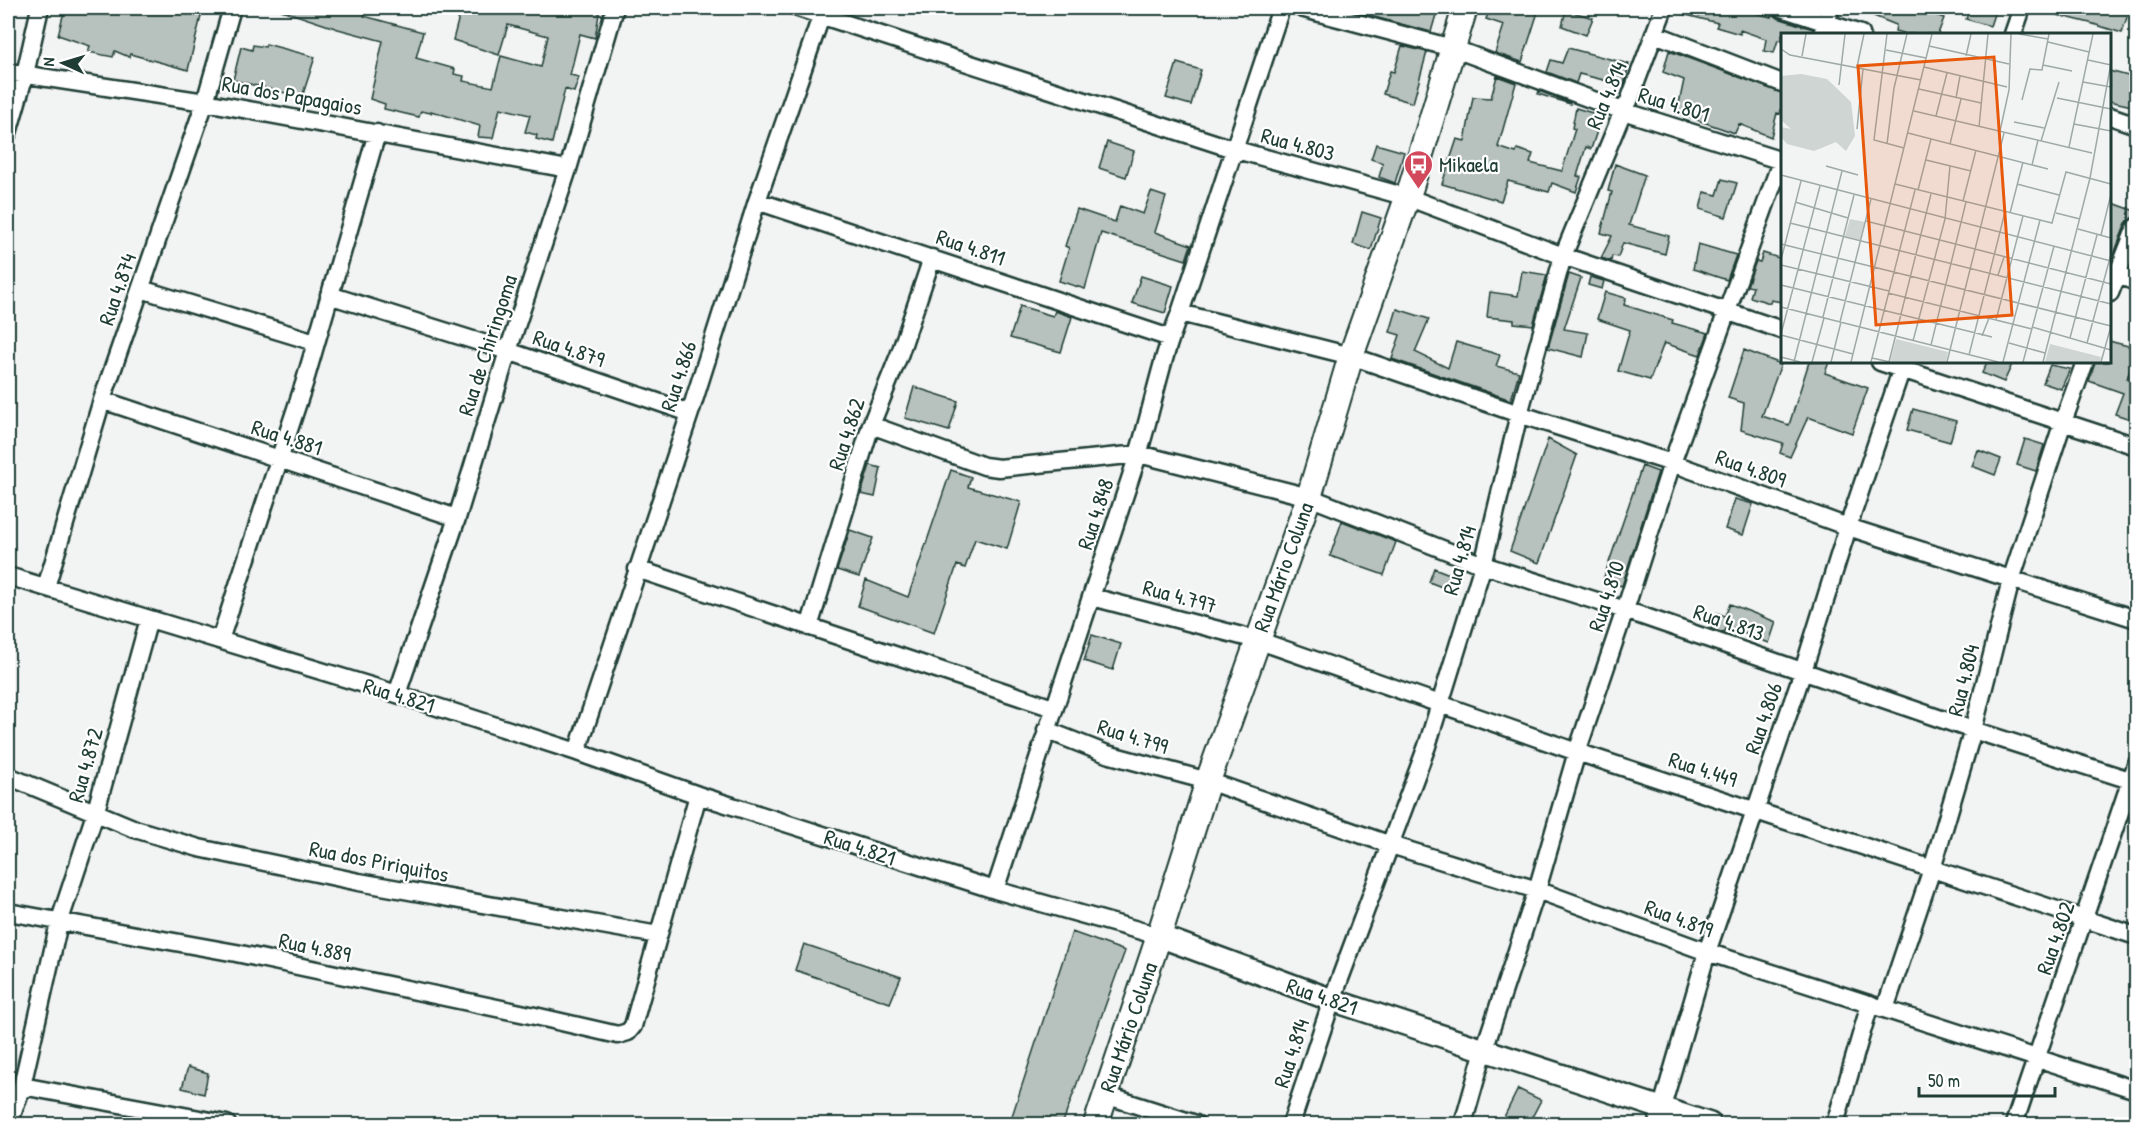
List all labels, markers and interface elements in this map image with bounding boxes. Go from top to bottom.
north arrow [33,33,93,93]
inset map [1781,33,2111,363]
text: N [37,56,59,67]
street label: Rua 4.814 [1578,56,1634,134]
street label: Rua dos Papagaios [220,68,364,122]
street label: Rua 4.801 [1635,79,1713,129]
street label: Rua 4.803 [1258,120,1338,168]
bus stop icon: Mikaela [1402,148,1434,190]
place label: Mikaela [1439,149,1498,179]
street label: Rua 4.811 [933,221,1009,273]
street label: Rua 4.874 [91,249,143,329]
street label: Rua de Chiringoma [450,270,524,419]
street label: Rua 4.879 [529,322,609,374]
street label: Rua 4.866 [653,337,704,415]
street label: Rua 4.862 [820,393,872,474]
street label: Rua 4.881 [248,412,326,462]
street label: Rua 4.809 [1712,441,1790,495]
street label: Rua 4.848 [1069,475,1121,553]
street label: Rua Mário Coluna [1246,498,1320,636]
street label: Rua 4.814 [1435,522,1483,598]
street label: Rua 4.810 [1580,557,1632,635]
street label: Rua 4.797 [1140,572,1220,620]
street label: Rua 4.813 [1690,596,1768,648]
street label: Rua 4.804 [1940,641,1986,719]
street label: Rua 4.821 [360,670,438,720]
street label: Rua 4.806 [1737,678,1789,758]
street label: Rua 4.799 [1094,711,1172,761]
street label: Rua 4.872 [60,724,110,806]
street label: Rua 4.449 [1665,744,1741,794]
street label: Rua 4.821 [821,821,899,873]
street label: Rua dos Piriquitos [307,833,451,889]
street label: Rua 4.819 [1640,892,1718,944]
street label: Rua 4.802 [2029,897,2082,978]
street label: Rua 4.889 [276,925,354,969]
street label: Rua Mário Coluna [1092,958,1164,1096]
street label: Rua 4.821 [1282,970,1362,1022]
street label: Rua 4.814 [1266,1015,1316,1091]
scale bar [1919,1060,2056,1098]
text: 50 m [1928,1068,1960,1093]

